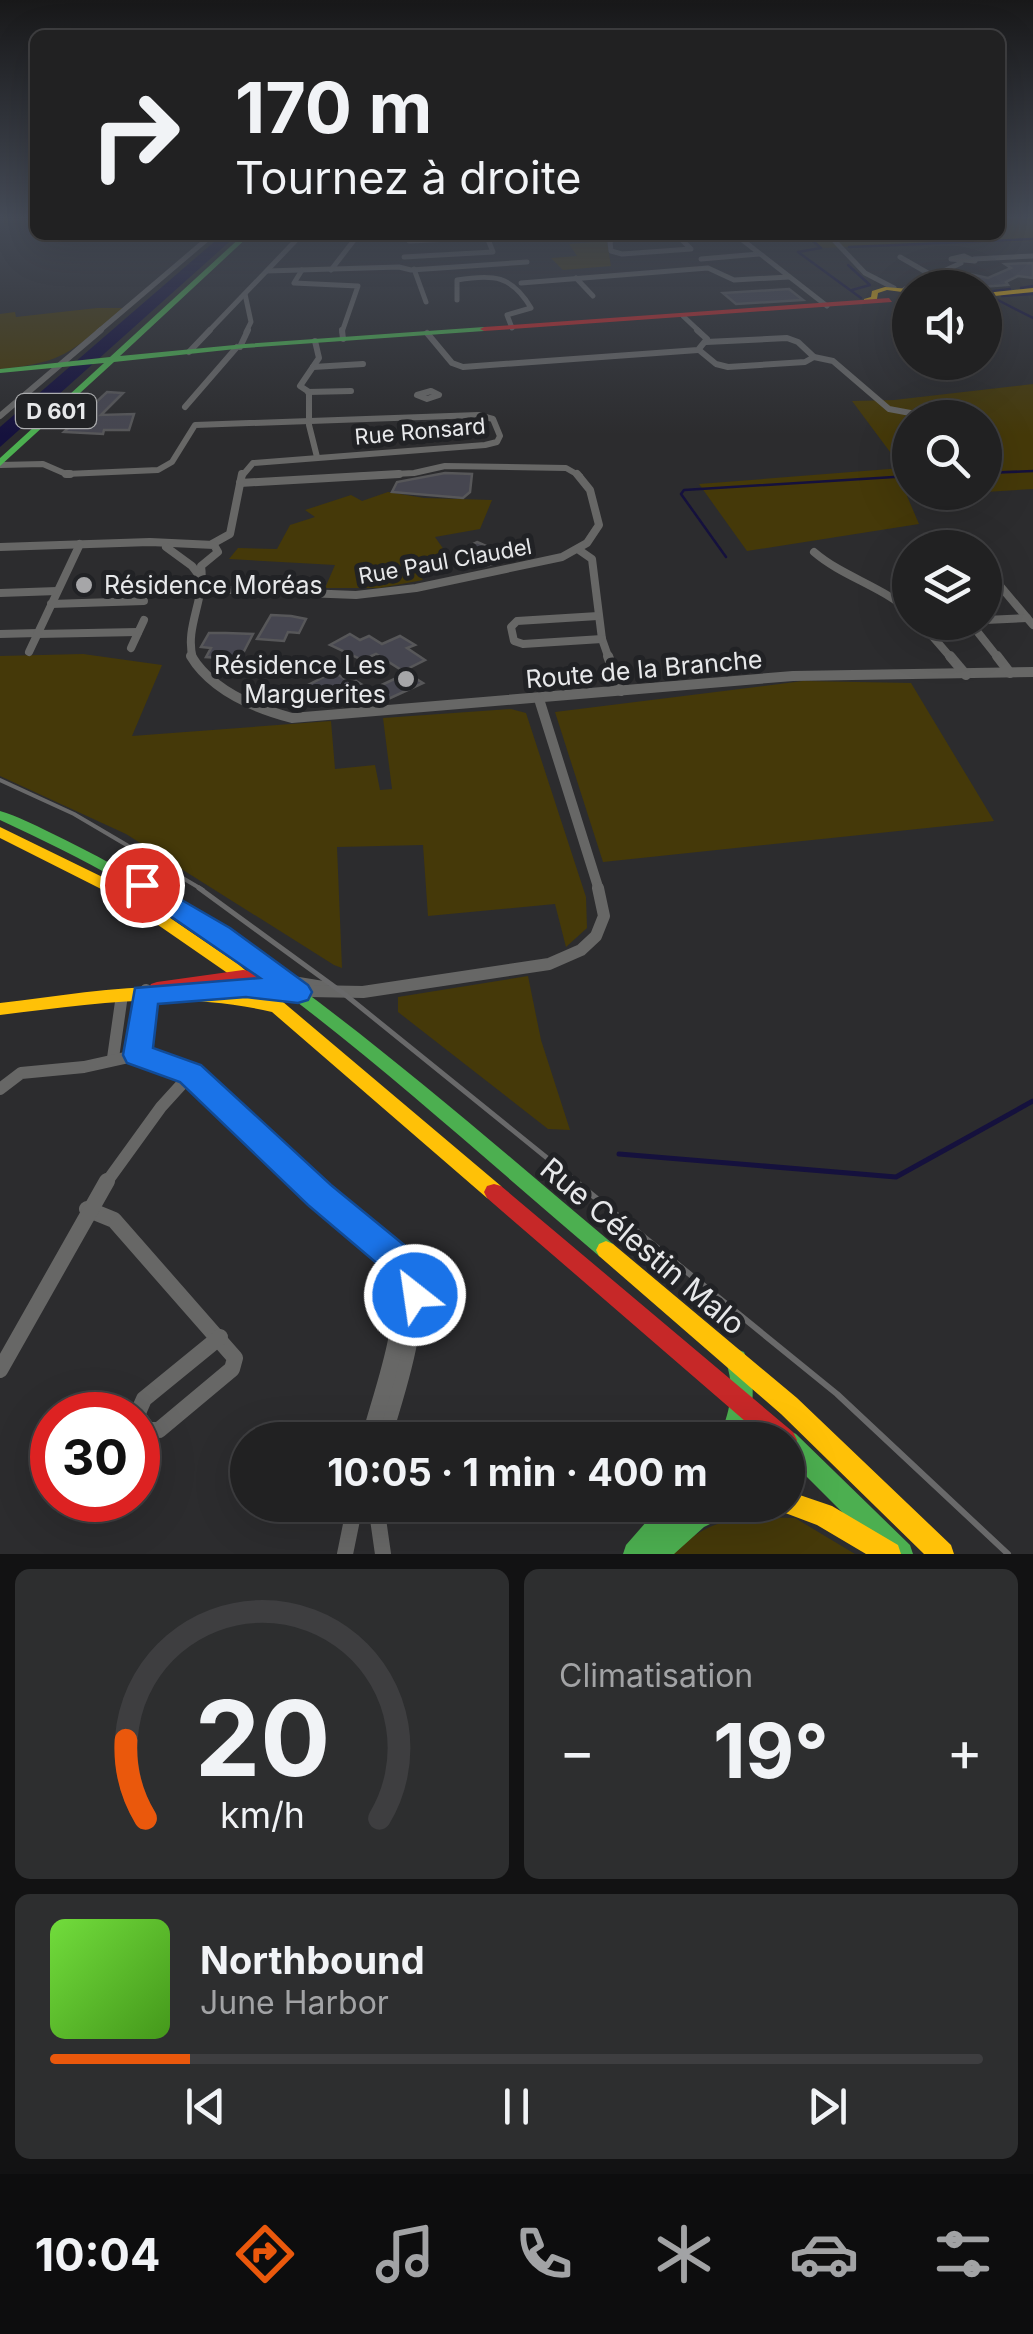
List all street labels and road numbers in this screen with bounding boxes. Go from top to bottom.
road number: D 601 [16,394,96,428]
street label: Rue Ronsard [353,412,487,450]
street label: Rue Paul Claudel [356,533,534,589]
street label: Route de la Branche [524,644,764,694]
street label: Rue Célestin Malo [534,1150,752,1342]

